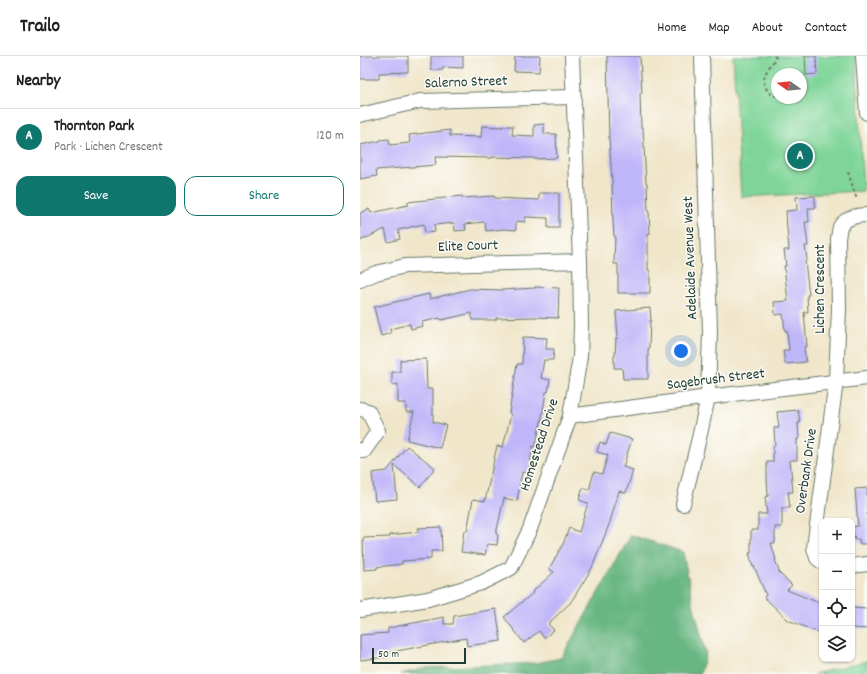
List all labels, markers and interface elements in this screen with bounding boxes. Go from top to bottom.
text: Trailo [20,14,60,41]
text: Home [657,18,686,38]
text: Map [708,18,730,38]
text: About [752,18,783,38]
text: Contact [805,18,847,38]
north arrow [771,68,807,104]
text: Nearby [16,70,60,94]
street label: Salerno Street [424,71,508,95]
text: Thornton Park [54,116,134,138]
text: A [25,127,33,146]
text: 120 m [316,127,344,146]
text: Park · Lichen Crescent [54,138,163,157]
pin: A [787,141,813,171]
button: Save [16,176,176,216]
button: Share [184,176,344,216]
street label: Adelaide Avenue West [678,195,704,320]
street label: Elite Court [437,235,499,259]
street label: Lichen Crescent [810,244,832,334]
your location [671,341,691,361]
street label: Sagebrush Street [666,363,767,397]
street label: Homestead Drive [515,396,565,494]
street label: Overbank Drive [790,427,824,515]
map controls [819,518,855,662]
button: + [819,518,855,554]
button: − [819,554,855,590]
button: locate [819,590,855,626]
button: layers [819,626,855,662]
scale bar [372,646,466,665]
text: 50 m [378,647,399,663]

